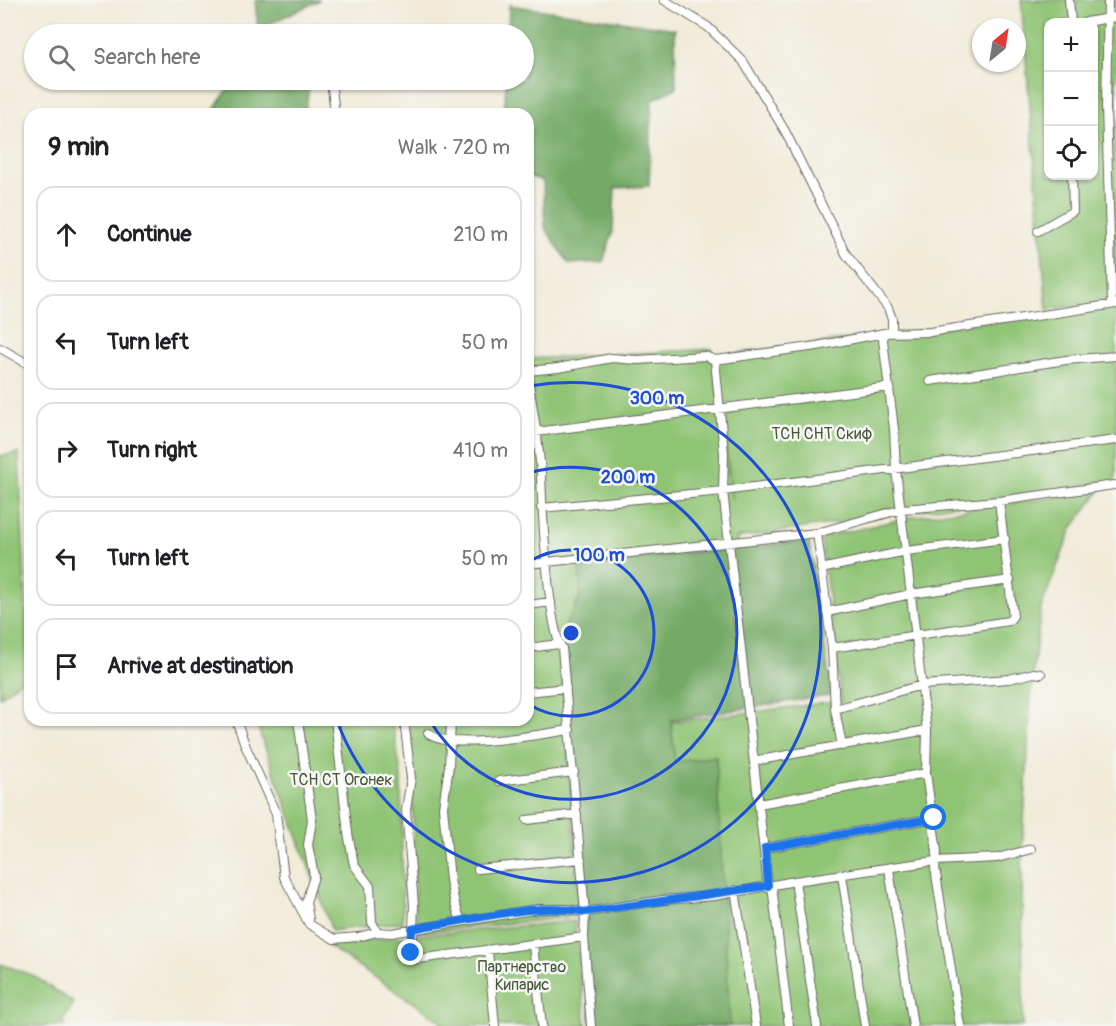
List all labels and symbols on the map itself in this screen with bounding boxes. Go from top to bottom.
north arrow [972,18,1026,72]
text: 300 m [630,387,684,410]
park label: ТСН СНТ Скиф [771,424,873,444]
text: 200 m [601,466,655,489]
text: 100 m [573,544,625,567]
centre of rings [561,623,581,643]
park label: ТСН СТ Огонек [290,770,392,790]
route start [920,804,946,830]
route end [397,939,423,965]
park label: Партнерство Кипарис [478,957,567,995]

